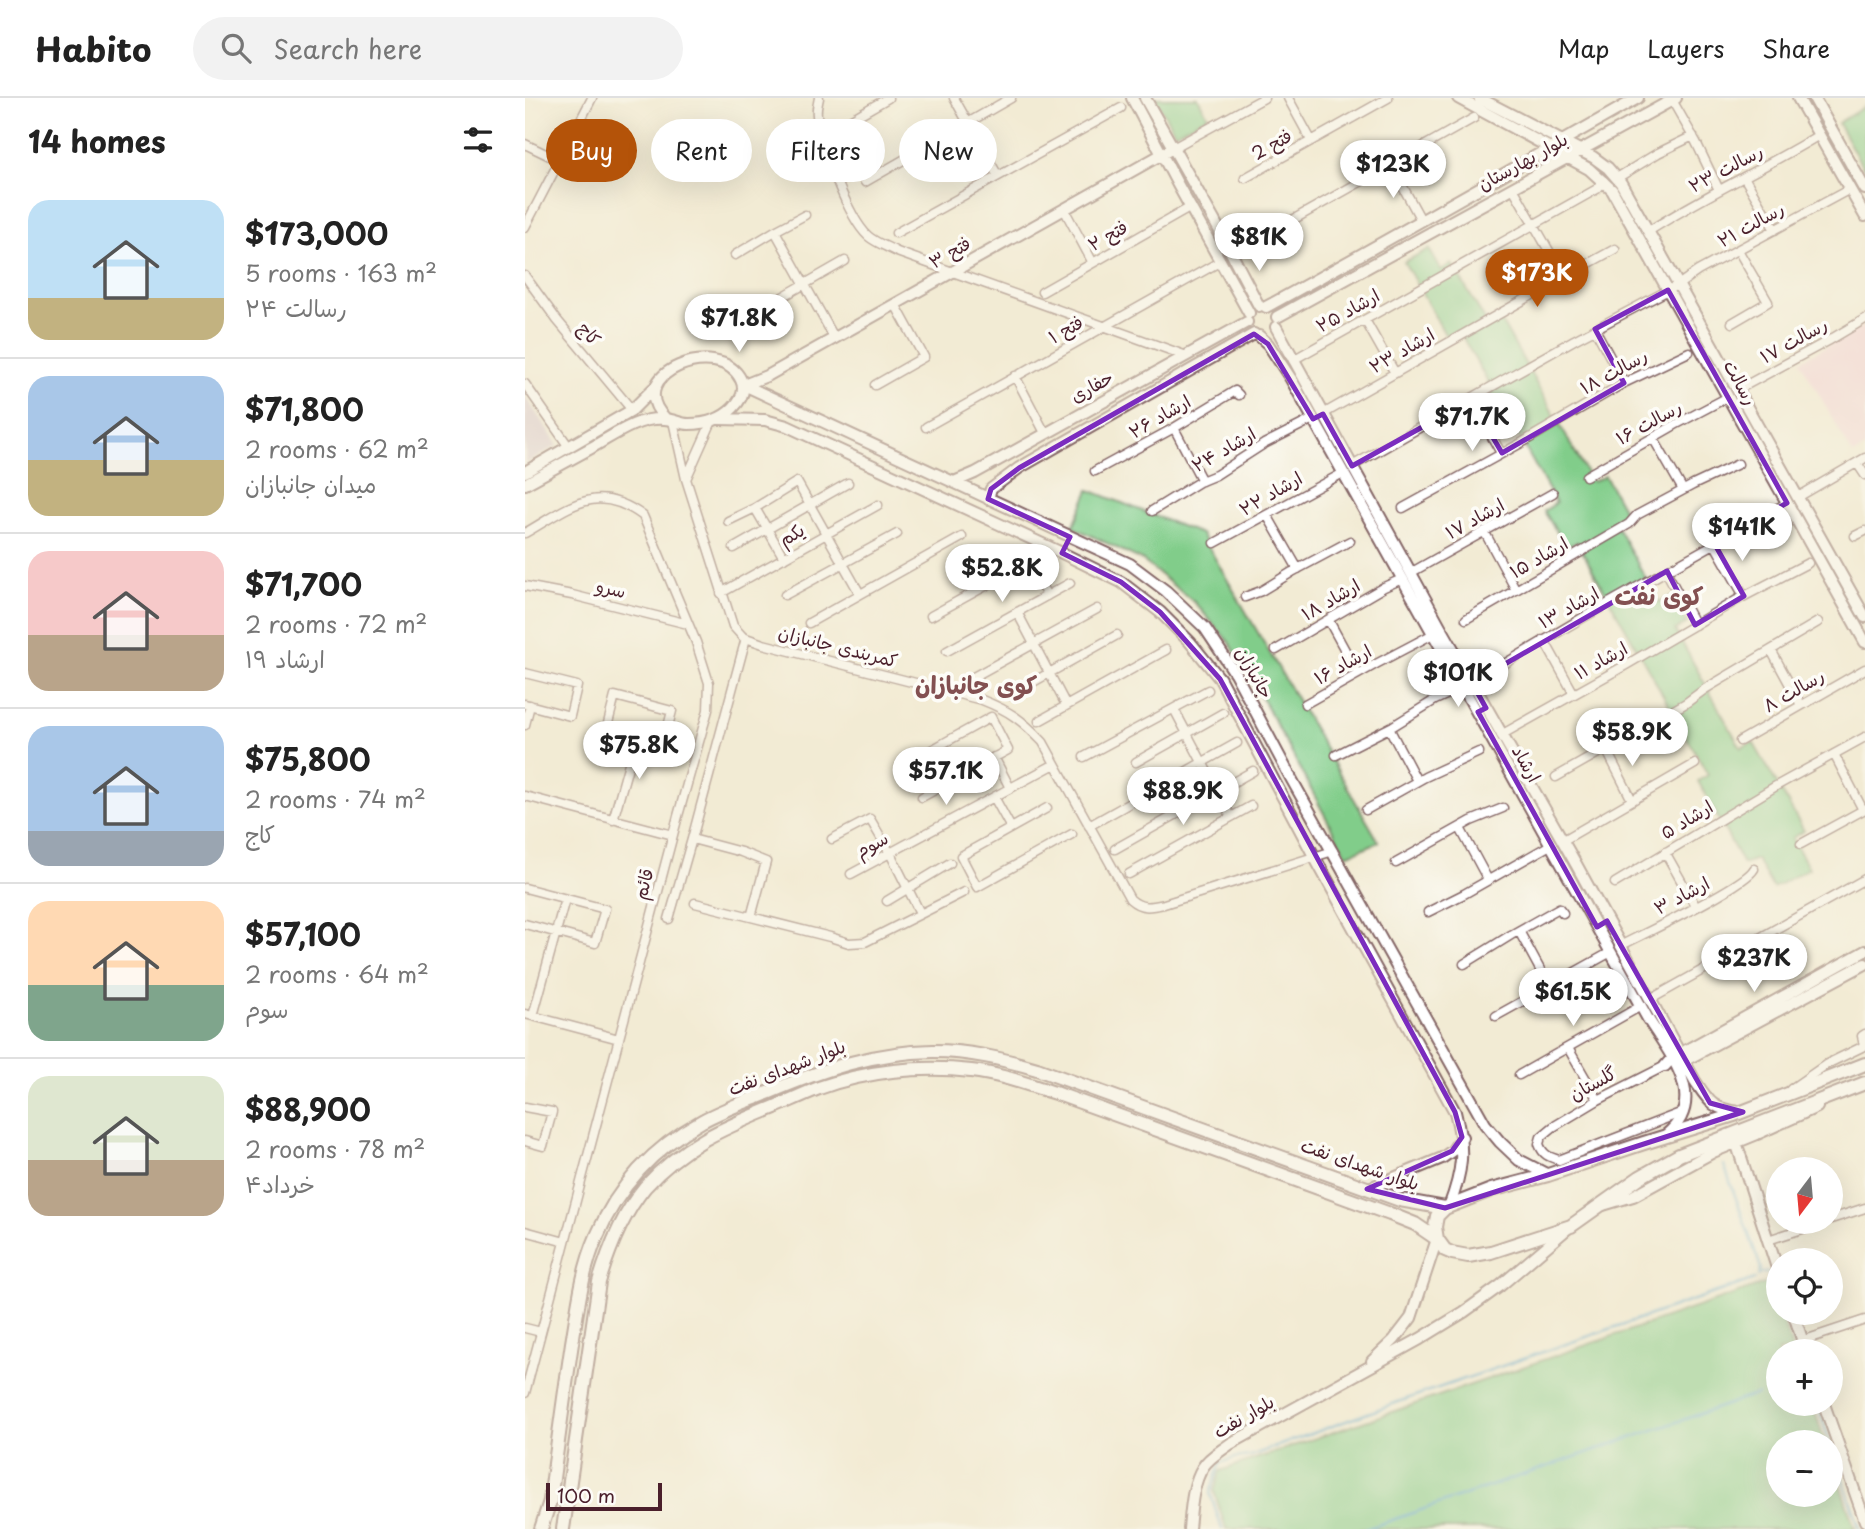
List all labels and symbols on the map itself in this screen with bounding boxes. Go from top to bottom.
street label: فتح 2 [1246,121,1296,166]
street label: بلوار بهارستان [1472,125,1572,197]
street label: رسالت ۲۳ [1683,137,1767,199]
pin: $123K [1344,140,1442,200]
street label: رسالت ۲۱ [1712,194,1789,253]
street label: فتح ۲ [1082,212,1132,257]
pin: $81K [1218,214,1300,273]
street label: فتح ۳ [923,229,975,275]
pin: $173K [1488,250,1586,309]
street label: ارشاد ۲۵ [1310,281,1384,338]
pin: $71.8K [682,294,796,354]
street label: فتح ۱ [1043,308,1088,350]
street label: رسالت ۱۷ [1755,310,1832,369]
street label: کاج [572,315,608,351]
street label: ارشاد ۲۳ [1363,320,1439,379]
street label: رسالت ۱۸ [1575,341,1652,400]
street label: رسالت [1718,355,1765,410]
street label: حفاری [1065,363,1118,409]
street label: ارشاد ۲۶ [1123,387,1195,444]
street label: رسالت ۱۶ [1610,393,1686,451]
pin: $71.7K [1415,394,1529,453]
street label: ارشاد ۲۴ [1186,419,1260,478]
street label: ارشاد ۲۲ [1234,464,1307,522]
street label: ارشاد ۱۷ [1440,490,1509,545]
pin: $141K [1693,504,1791,563]
street label: یکم [774,516,810,553]
street label: ارشاد ۱۵ [1504,529,1573,584]
pin: $52.8K [945,545,1059,604]
street label: سرو [593,571,629,604]
street label: ارشاد ۱۸ [1296,571,1365,626]
district label: کوی نفت [1615,577,1704,613]
street label: ارشاد ۱۳ [1533,579,1604,634]
street label: کمربندی جانبازان [776,618,901,673]
street label: ارشاد ۱۱ [1568,634,1632,685]
street label: ارشاد ۱۶ [1309,637,1376,691]
street label: جانبازان [1230,641,1281,703]
pin: $101K [1409,650,1507,709]
street label: رسالت ۸ [1758,661,1829,718]
district label: کوی جانبازان [915,666,1037,702]
pin: $58.9K [1575,708,1689,768]
pin: $75.8K [582,722,696,781]
street label: ارشاد [1506,740,1549,787]
pin: $57.1K [889,748,1003,807]
pin: $88.9K [1126,768,1240,827]
street label: ارشاد ۵ [1655,792,1718,845]
street label: سوم [850,824,894,865]
street label: قائم [625,865,662,903]
street label: ارشاد ۳ [1649,869,1714,921]
pin: $237K [1705,934,1803,994]
pin: $61.5K [1516,968,1630,1028]
street label: بلوار شهدای نفت [724,1032,849,1101]
street label: گلستان [1564,1059,1621,1107]
street label: بلوار شهدای نفت [1298,1131,1423,1196]
north arrow [1766,1157,1843,1234]
street label: بلوار نفت [1208,1387,1279,1444]
scale bar [546,1480,661,1512]

